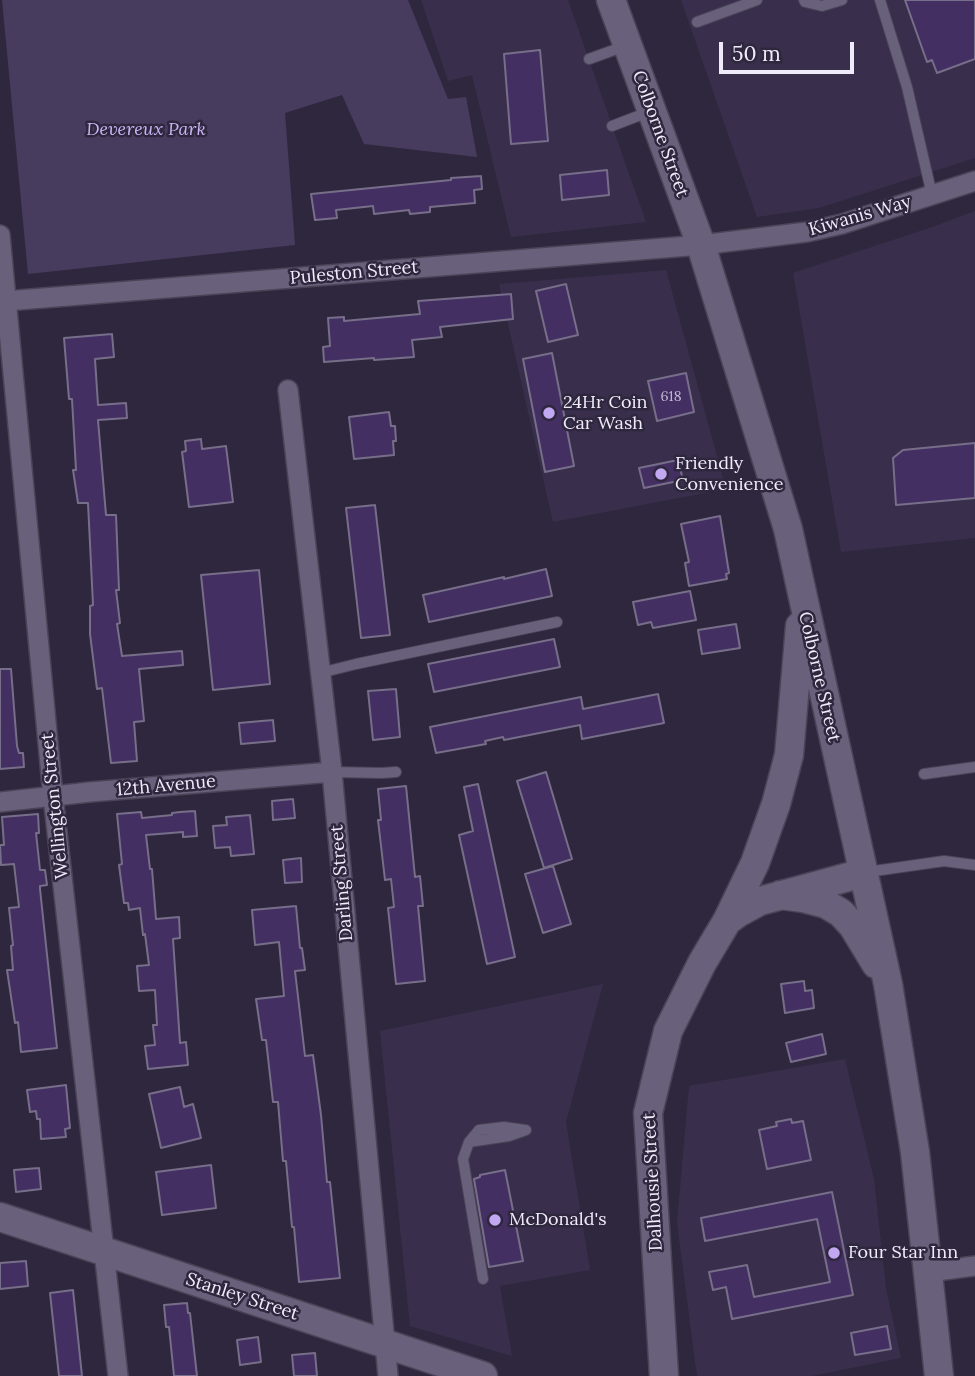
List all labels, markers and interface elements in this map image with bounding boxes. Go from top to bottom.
scale bar [723,28,858,72]
text: 50 m [732,40,781,67]
street label: Colborne Street [627,68,693,200]
park label: Devereux Park [86,119,206,141]
street label: Kiwanis Way [806,191,914,241]
street label: Puleston Street [289,257,419,289]
house number: 618 [660,389,682,405]
place label: 24Hr Coin Car Wash [563,392,648,434]
marker: 24Hr Coin Car Wash [541,405,557,421]
place label: Friendly Convenience [675,453,783,496]
marker: Friendly Convenience [653,466,669,482]
street label: Colborne Street [793,610,845,744]
street label: Wellington Street [37,732,73,880]
street label: 12th Avenue [115,771,217,801]
street label: Darling Street [326,824,358,942]
street label: Dalhousie Street [639,1112,667,1252]
place label: McDonald's [509,1209,607,1231]
marker: McDonald's [487,1212,503,1228]
place label: Four Star Inn [848,1242,958,1264]
marker: Four Star Inn [826,1245,842,1261]
street label: Stanley Street [183,1269,301,1325]

